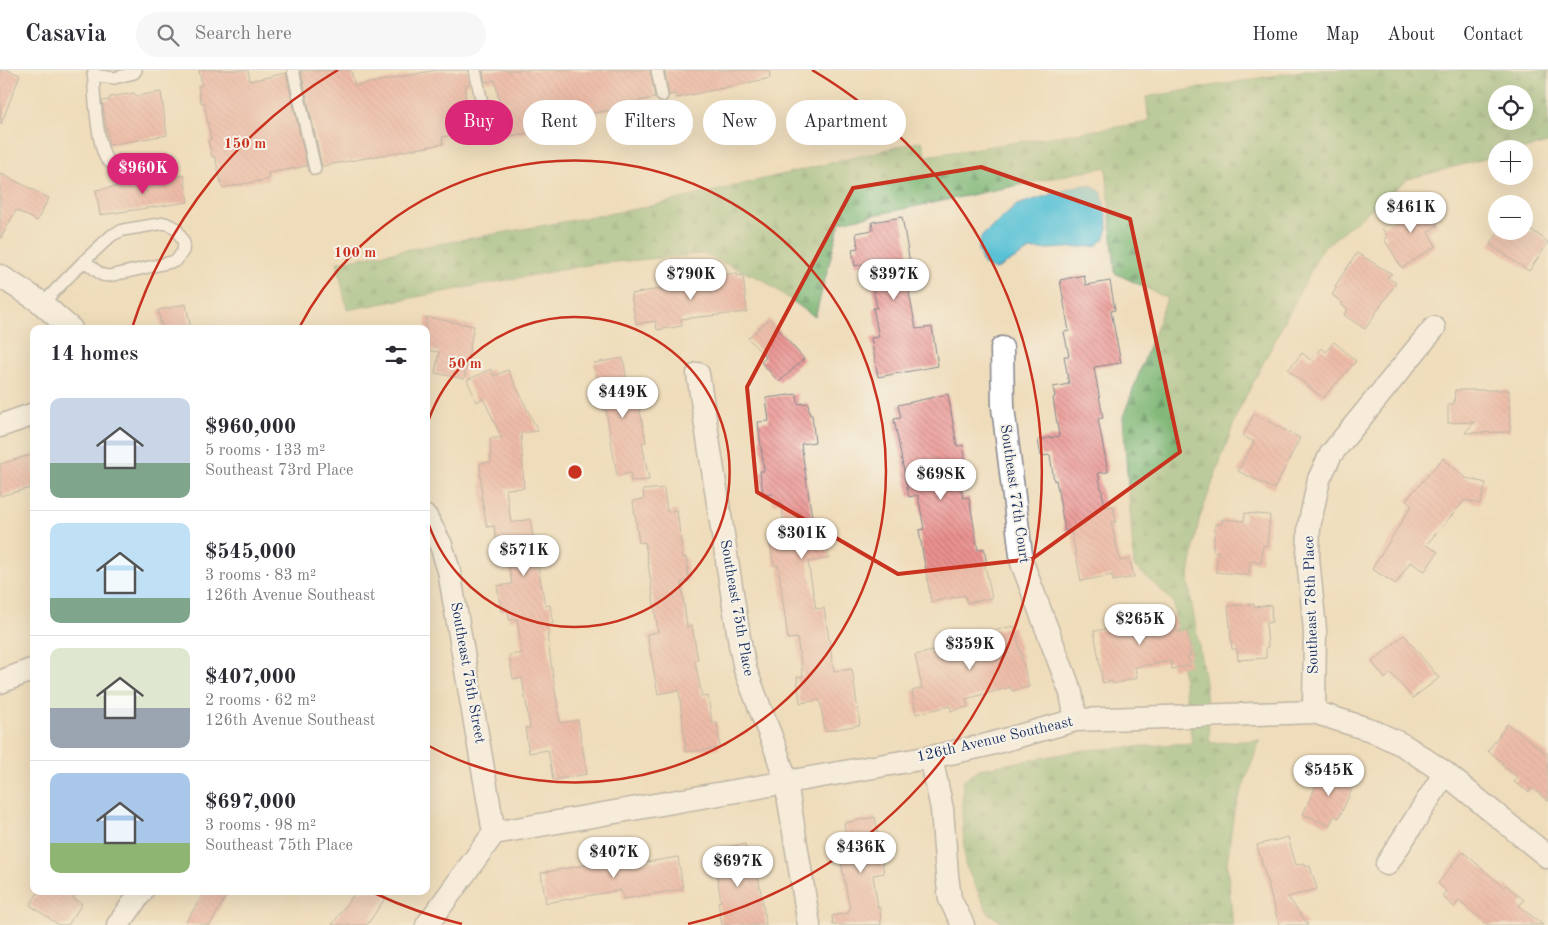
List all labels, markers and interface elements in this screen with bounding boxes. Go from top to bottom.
search box [136,12,486,57]
icon: search [154,21,182,49]
text: Casavia [25,23,106,47]
text: Search here [194,25,292,44]
text: Home [1252,26,1298,44]
text: Map [1326,26,1359,44]
text: About [1387,26,1435,44]
text: Contact [1463,26,1523,44]
map controls [1488,85,1533,240]
button: locate [1488,85,1533,130]
chip: Buy [445,100,513,145]
chip: Rent [523,100,596,145]
chip: Filters [606,100,693,145]
chip: New [703,100,776,145]
chip: Apartment [786,100,906,145]
text: 150 m [224,137,266,152]
button: + [1488,140,1533,185]
pin: $960K [108,152,178,195]
text: $960K [118,161,168,177]
pin: $461K [1376,191,1446,234]
button: − [1488,195,1533,240]
text: $461K [1386,200,1436,216]
text: 100 m [334,246,376,261]
pin: $790K [656,258,726,301]
pin: $397K [859,258,929,301]
text: $790K [666,267,716,283]
text: $397K [869,267,919,283]
icon: filters [382,341,410,369]
text: 14 homes [50,344,138,365]
text: 50 m [448,357,482,372]
pin: $449K [588,376,658,419]
text: $449K [598,385,648,401]
text: $960,000 [205,417,296,438]
icon: home [90,418,150,478]
street label: Southeast 77th Court [997,423,1031,565]
text: 5 rooms · 133 m² [205,443,325,459]
pin: $698K [906,458,976,501]
text: Southeast 73rd Place [205,463,353,479]
centre of rings [566,463,584,481]
text: $698K [916,467,966,483]
pin: $301K [767,518,837,560]
text: $301K [777,526,827,542]
pin: $571K [489,534,559,577]
street label: Southeast 78th Place [1302,535,1322,674]
street label: Southeast 75th Place [717,538,755,678]
text: $545,000 [205,542,296,563]
icon: home [90,543,150,603]
text: $571K [499,543,549,559]
text: 3 rooms · 83 m² [205,568,316,584]
text: 126th Avenue Southeast [205,588,375,604]
street label: Southeast 75th Street [447,601,487,745]
pin: $265K [1105,604,1175,646]
text: $265K [1115,612,1165,628]
pin: $359K [935,628,1005,671]
text: $359K [945,637,995,653]
text: $407,000 [205,667,296,688]
icon: home [90,668,150,728]
text: 2 rooms · 62 m² [205,693,316,709]
text: 126th Avenue Southeast [205,713,375,729]
street label: 126th Avenue Southeast [915,715,1075,765]
pin: $545K [1294,754,1364,797]
text: $545K [1304,763,1354,779]
text: $697,000 [205,792,296,813]
icon: home [90,793,150,853]
text: 3 rooms · 98 m² [205,818,316,834]
pin: $436K [826,832,896,874]
pin: $407K [579,836,649,879]
text: Southeast 75th Place [205,838,353,854]
text: $436K [836,840,886,856]
text: $407K [589,845,639,861]
pin: $697K [703,846,773,888]
text: $697K [713,854,763,870]

